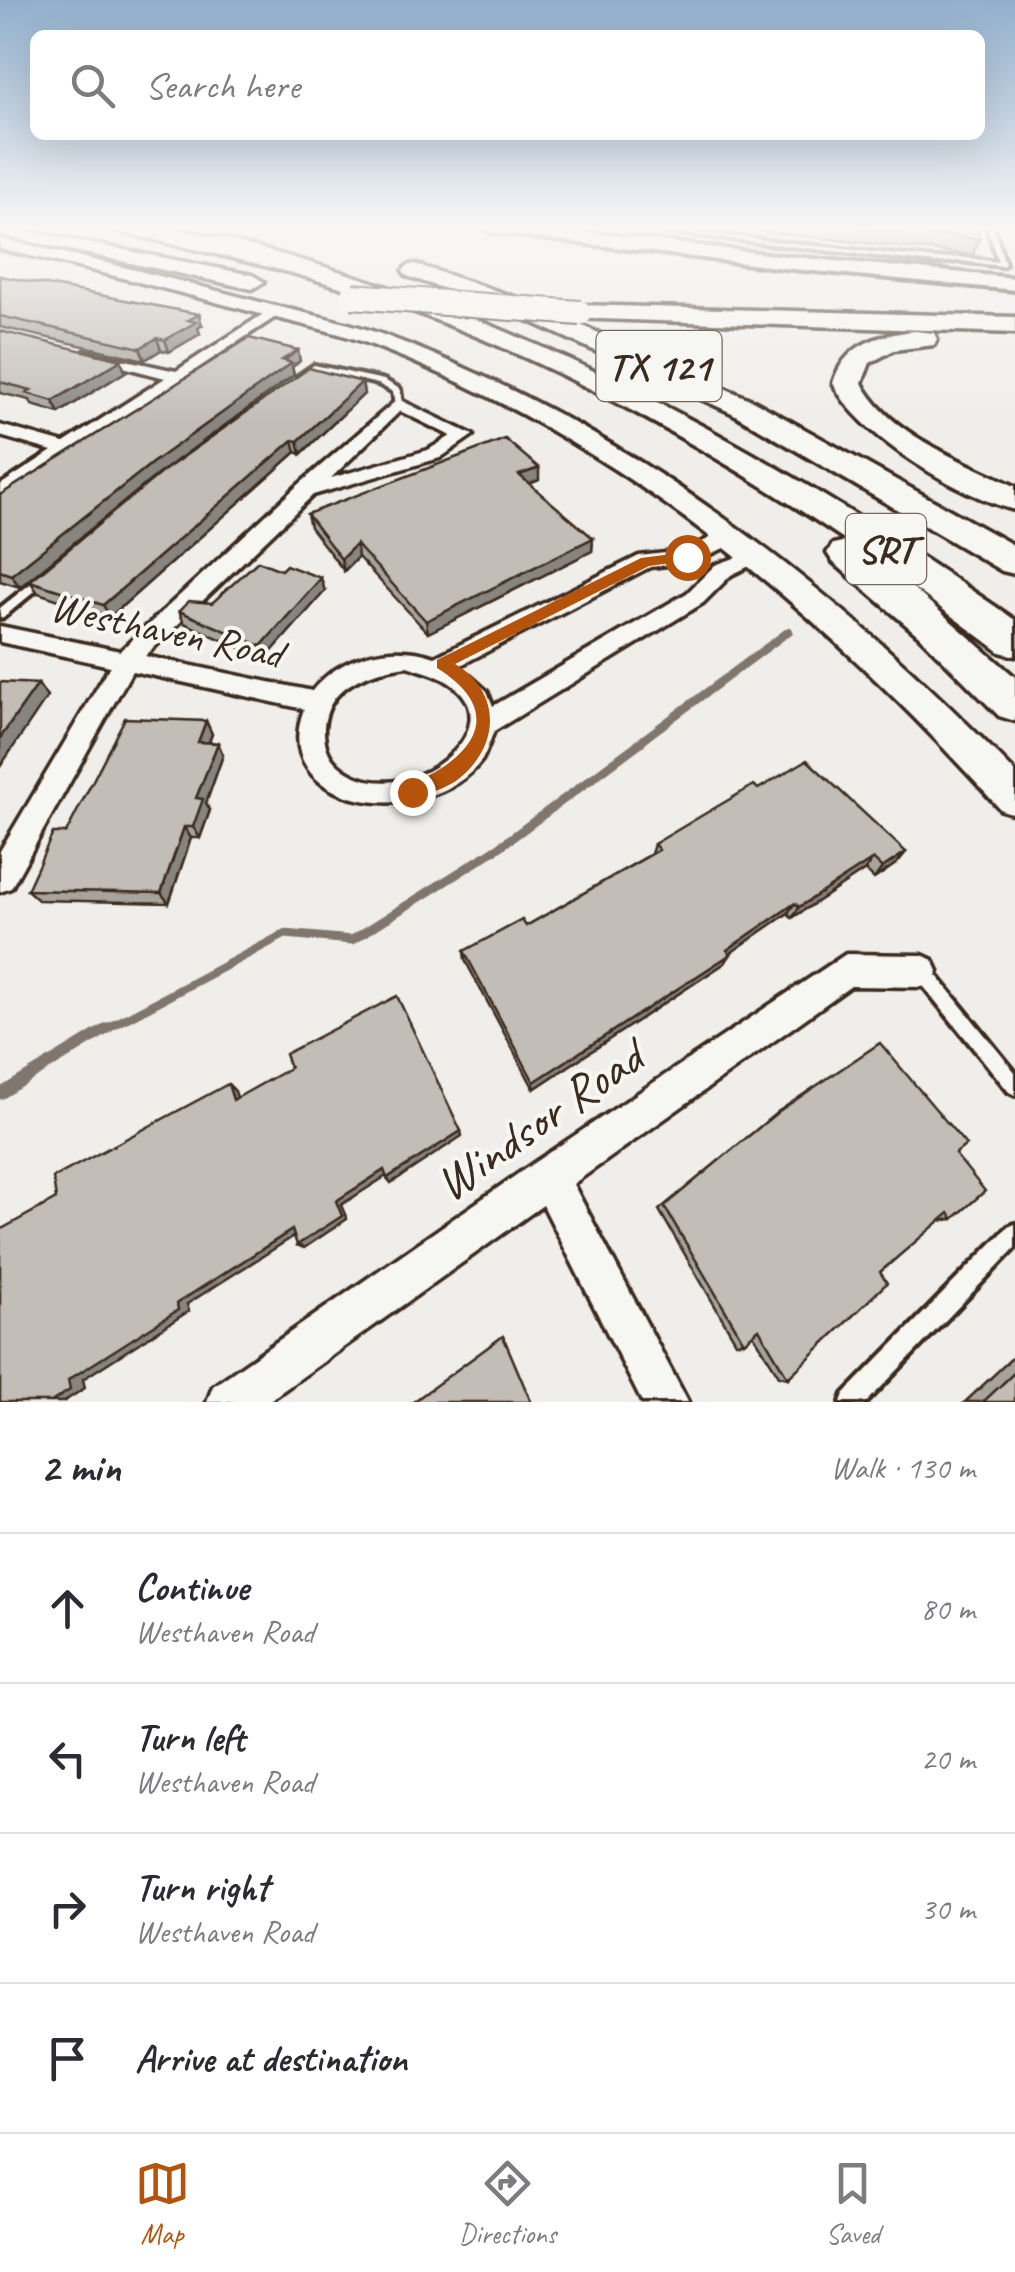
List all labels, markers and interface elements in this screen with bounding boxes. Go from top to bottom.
search box [30,30,985,140]
icon: search [65,58,120,113]
text: Search here [145,62,300,109]
road number: TX 121 [596,331,722,401]
road number: SRT [846,514,926,584]
route start [665,535,711,581]
street label: Westhaven Road [46,580,293,682]
route end [390,770,436,816]
street label: Windsor Road [423,1022,661,1215]
text: 2 min [40,1441,120,1494]
text: Walk · 130 m [831,1447,975,1488]
text: Continue [135,1564,249,1611]
icon: ahead [40,1581,95,1636]
text: 80 m [921,1588,975,1629]
text: Westhaven Road [135,1611,314,1652]
text: Turn left [135,1714,245,1761]
icon: left [40,1731,95,1786]
text: 20 m [921,1738,975,1779]
text: Westhaven Road [135,1761,314,1802]
text: Turn right [135,1864,269,1911]
icon: right [40,1881,95,1936]
text: 30 m [921,1888,975,1929]
text: Westhaven Road [135,1911,314,1952]
icon: arrive [40,2031,95,2086]
text: Arrive at destination [135,2035,407,2082]
tab: Map [135,2156,190,2251]
tab: Directions [459,2156,556,2251]
tab: Saved [825,2156,880,2251]

